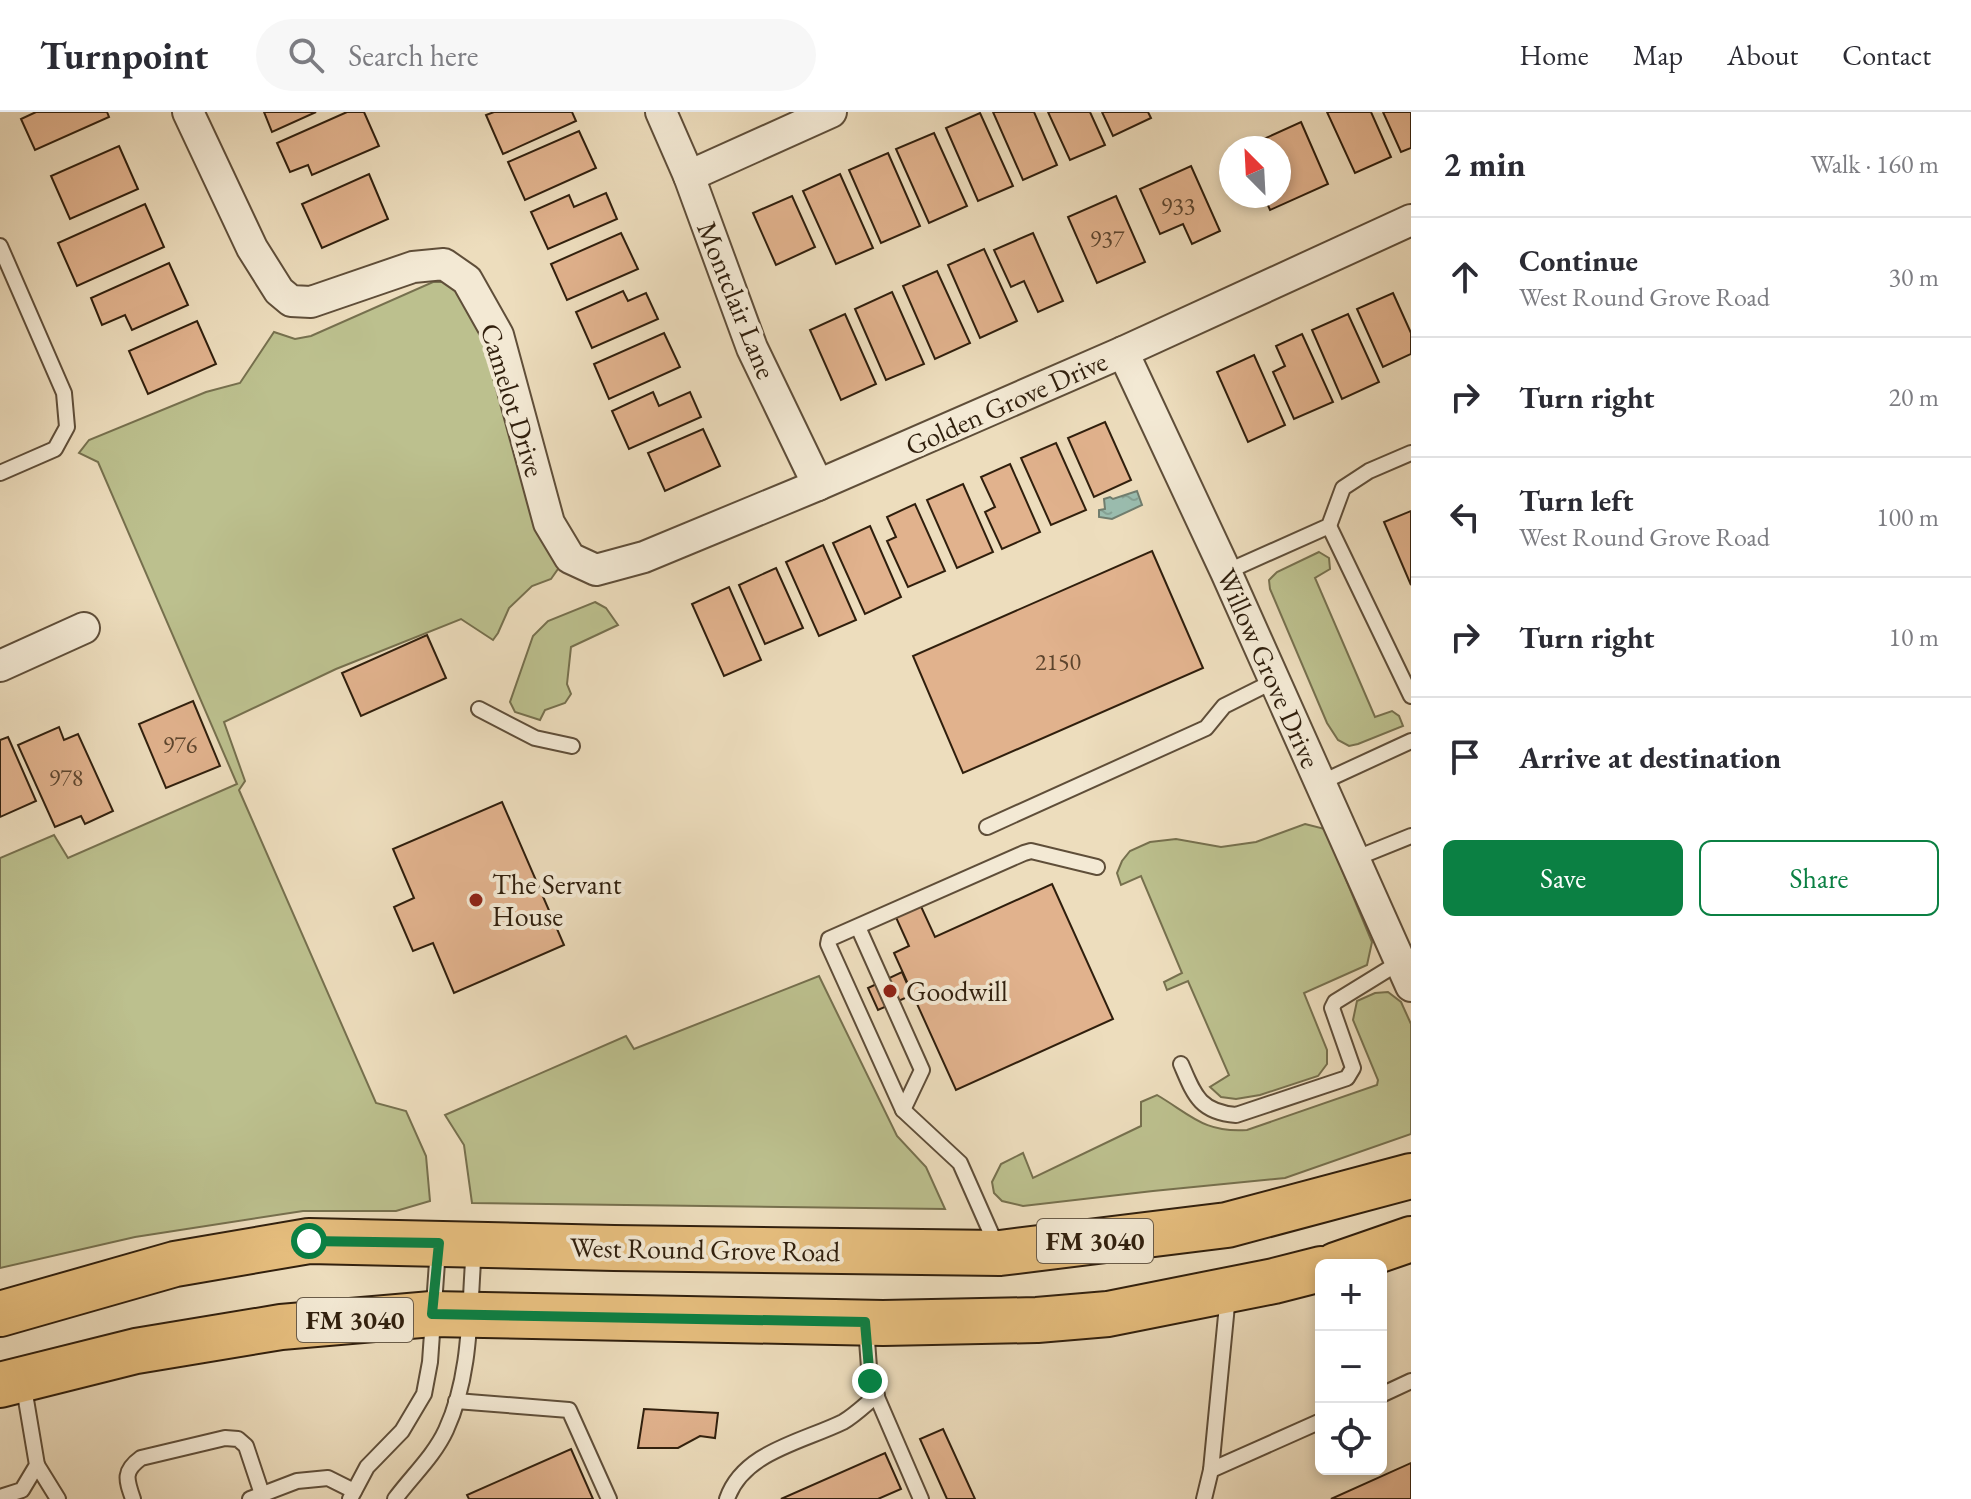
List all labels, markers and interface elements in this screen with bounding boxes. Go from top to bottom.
search box [256,19,816,91]
text: Turnpoint [40,31,208,80]
icon: search [284,33,328,77]
text: Search here [348,36,479,75]
text: Home [1519,37,1589,73]
text: Map [1633,37,1683,73]
text: About [1727,37,1798,73]
text: Contact [1842,37,1931,73]
north arrow [1219,136,1291,208]
text: 2 min [1443,142,1526,186]
text: Walk · 160 m [1811,147,1939,181]
house number: 933 [1161,190,1195,221]
street label: Montclair Lane [689,216,785,384]
house number: 937 [1090,223,1125,254]
text: Continue [1519,241,1638,280]
icon: ahead [1443,255,1487,299]
text: 30 m [1889,260,1939,294]
text: West Round Grove Road [1519,280,1770,314]
street label: Camelot Drive [473,319,553,481]
street label: Golden Grove Drive [899,342,1113,464]
icon: right [1443,375,1487,419]
text: Turn right [1519,378,1655,417]
text: 20 m [1889,380,1939,414]
text: Turn left [1519,481,1633,520]
icon: left [1443,495,1487,539]
text: 100 m [1876,500,1939,534]
text: West Round Grove Road [1519,520,1770,554]
street label: Willow Grove Drive [1209,563,1329,773]
icon: right [1443,615,1487,659]
text: Turn right [1519,618,1655,657]
text: 10 m [1889,620,1939,654]
house number: 2150 [1035,646,1081,677]
house number: 976 [163,729,197,760]
icon: arrive [1443,735,1487,779]
text: Arrive at destination [1519,738,1781,777]
house number: 978 [49,762,83,793]
button: Save [1443,840,1683,916]
button: Share [1699,840,1939,916]
place label: The Servant House [492,866,622,934]
marker: The Servant House [467,891,485,909]
place label: Goodwill [906,973,1008,1009]
marker: Goodwill [881,982,899,1000]
road number: FM 3040 [1037,1219,1153,1263]
route start [291,1223,327,1259]
street label: West Round Grove Road [570,1229,841,1269]
map controls [1315,1259,1387,1475]
button: + [1315,1259,1387,1331]
road number: FM 3040 [297,1298,413,1342]
button: − [1315,1331,1387,1403]
route end [852,1363,888,1399]
button: locate [1315,1403,1387,1475]

